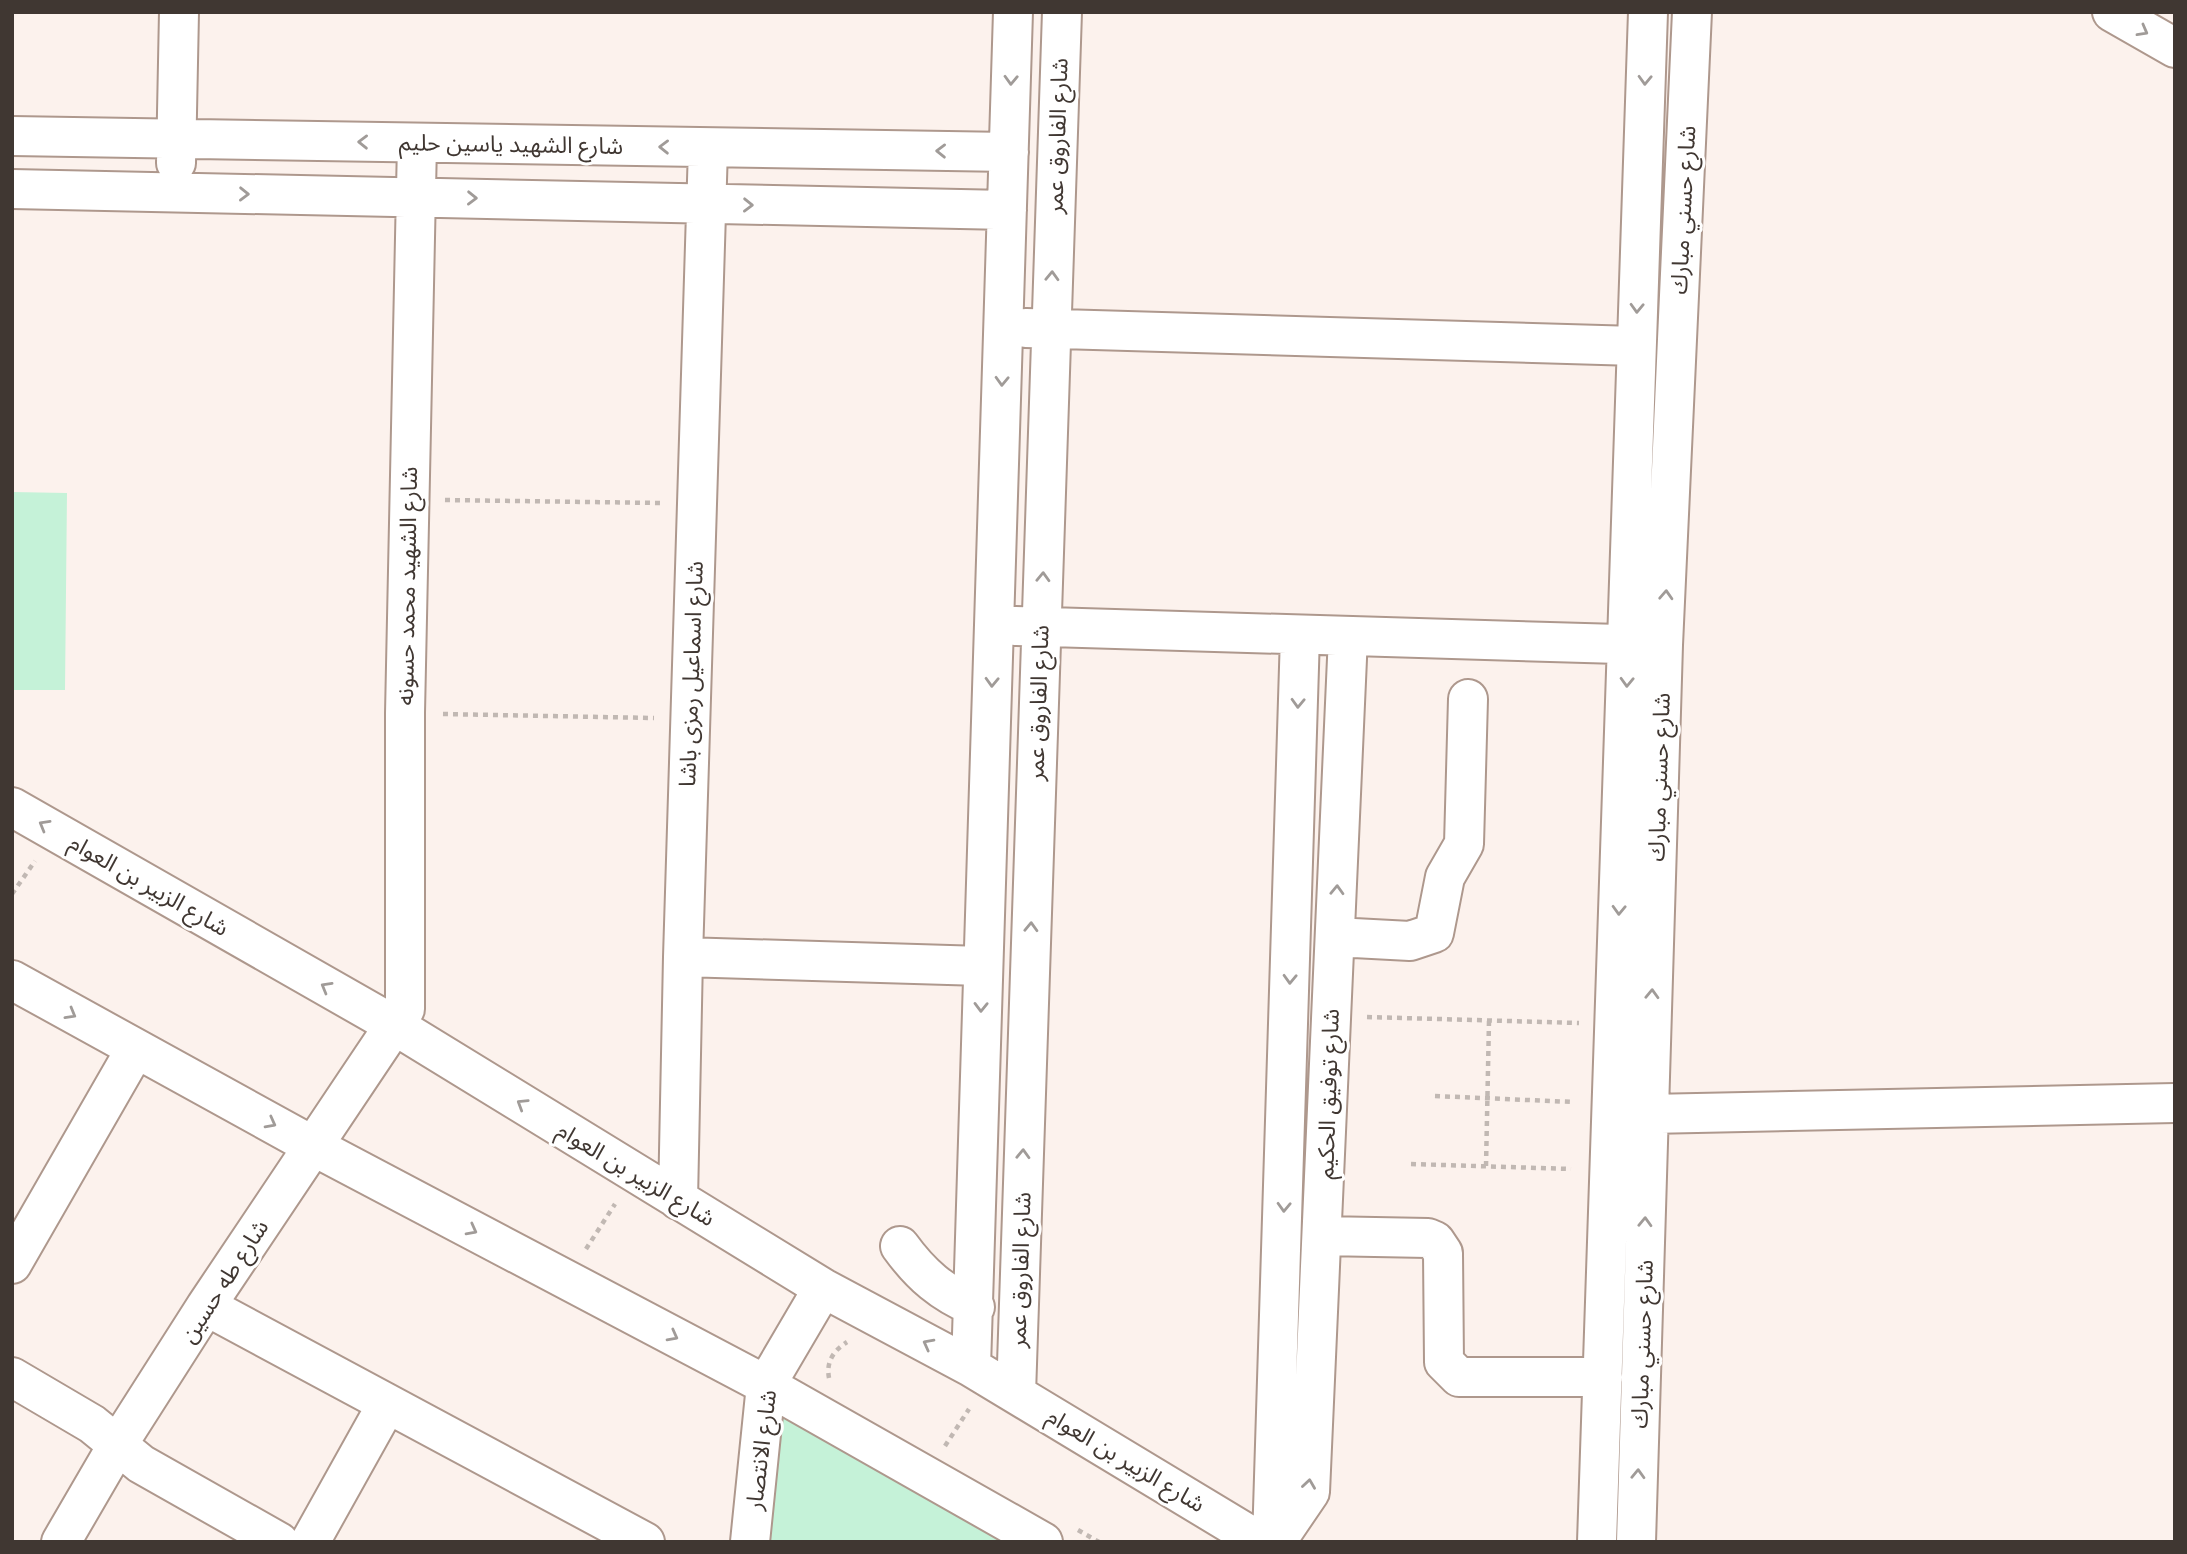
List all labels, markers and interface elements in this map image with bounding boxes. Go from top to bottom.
one-way arrow [2136,23,2148,36]
street label: شارع الفاروق عمر [1041,57,1077,216]
one-way arrow [1004,75,1019,86]
one-way arrow [1638,75,1653,86]
street label: شارع حسني مبارك [1666,125,1705,295]
street label: شارع الشهيد ياسين حليم [399,129,623,163]
one-way arrow [357,134,368,149]
one-way arrow [658,139,669,155]
one-way arrow [935,144,946,159]
one-way arrow [239,186,250,202]
one-way arrow [466,191,477,206]
one-way arrow [743,197,754,212]
one-way arrow [1045,271,1060,282]
one-way arrow [1629,303,1644,314]
one-way arrow [994,376,1009,387]
street label: شارع الشهيد محمد حسونه [392,466,426,706]
street label: شارع اسماعيل رمزى باشا [674,561,712,788]
one-way arrow [1035,571,1050,582]
one-way arrow [1658,590,1673,601]
street label: شارع الفاروق عمر [1022,624,1058,783]
one-way arrow [985,677,1000,688]
one-way arrow [1620,677,1635,688]
street label: شارع حسني مبارك [1643,692,1679,862]
one-way arrow [1291,698,1306,709]
one-way arrow [39,820,52,833]
street label: شارع الزبير بن العوام [62,829,233,945]
one-way arrow [1329,884,1344,895]
one-way arrow [1612,904,1627,915]
one-way arrow [1023,921,1039,932]
one-way arrow [1283,974,1298,985]
one-way arrow [321,982,334,995]
one-way arrow [1645,989,1660,1000]
one-way arrow [973,1003,989,1013]
one-way arrow [64,1005,77,1018]
street label: شارع توفيق الحكيم [1312,1008,1348,1180]
one-way arrow [516,1099,529,1112]
one-way arrow [263,1115,276,1128]
street label: شارع الزبير بن العوام [550,1117,720,1236]
one-way arrow [1016,1149,1031,1160]
street label: شارع الفاروق عمر [1004,1191,1040,1350]
one-way arrow [1276,1202,1292,1212]
street label: شارع طه حسين [175,1215,277,1350]
one-way arrow [1638,1216,1653,1227]
one-way arrow [465,1221,477,1235]
street label: شارع حسني مبارك [1626,1259,1662,1429]
one-way arrow [666,1328,678,1341]
one-way arrow [923,1339,935,1353]
street label: شارع الانتصار [741,1388,785,1513]
street label: شارع الزبير بن العوام [1040,1403,1210,1522]
one-way arrow [1630,1468,1645,1479]
one-way arrow [1302,1478,1317,1490]

